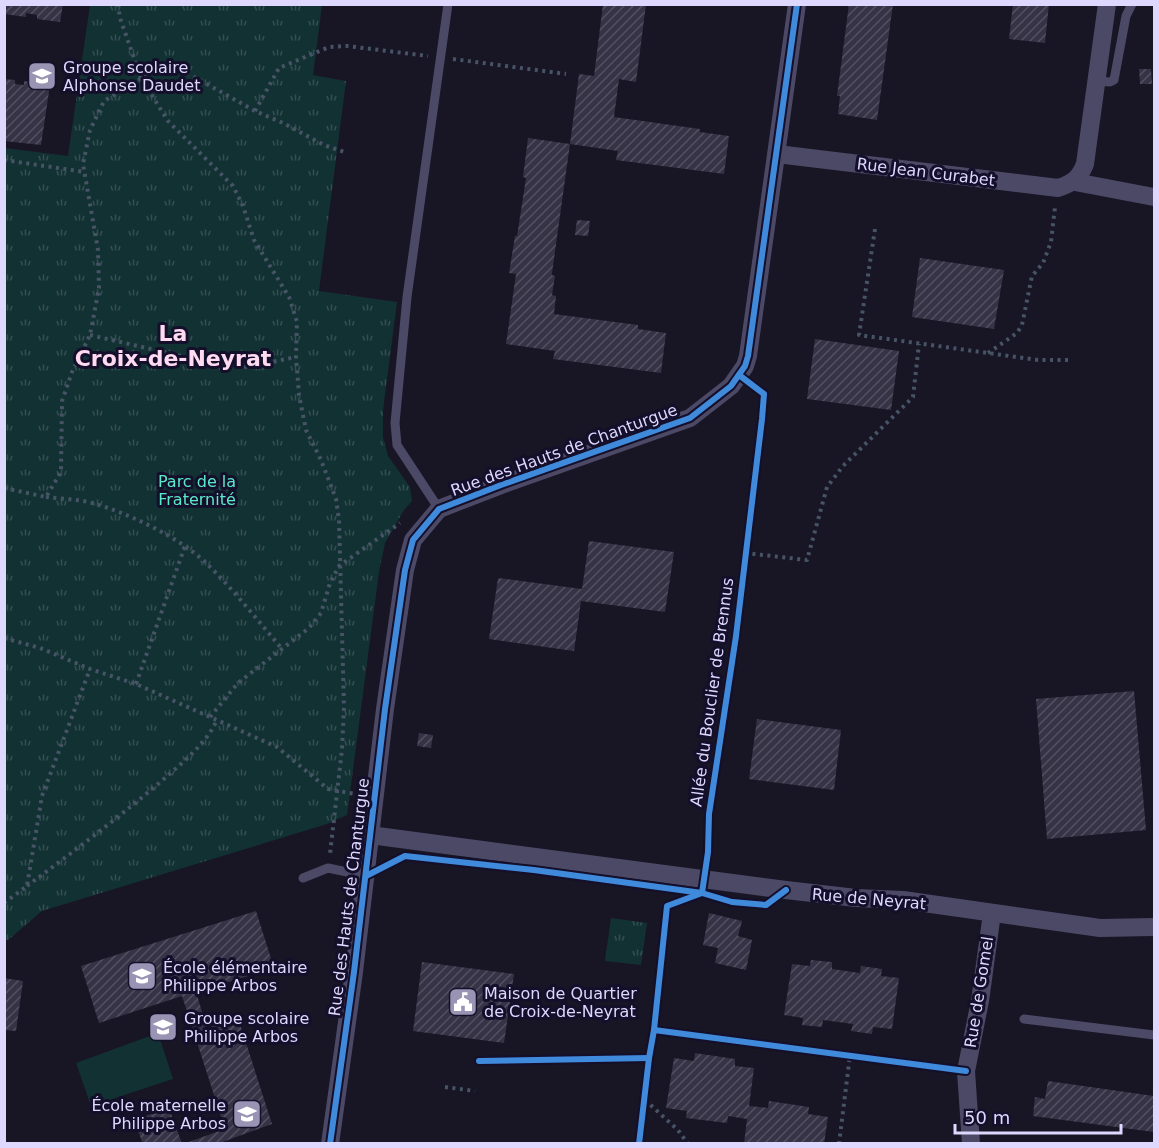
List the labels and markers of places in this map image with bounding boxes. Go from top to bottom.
place label: Groupe scolaire Alphonse Daudet [63,58,200,95]
school or university icon: Groupe scolaire Alphonse Daudet [26,60,58,92]
place label: École élémentaire Philippe Arbos [163,958,307,995]
school or university icon: École élémentaire Philippe Arbos [126,960,158,992]
place label: Maison de Quartier de Croix-de-Neyrat [484,984,637,1021]
public building icon: Maison de Quartier de Croix-de-Neyrat [447,986,479,1018]
place label: Groupe scolaire Philippe Arbos [184,1009,309,1046]
school or university icon: Groupe scolaire Philippe Arbos [147,1011,179,1043]
place label: École maternelle Philippe Arbos [91,1096,226,1133]
school or university icon: École maternelle Philippe Arbos [231,1098,263,1130]

